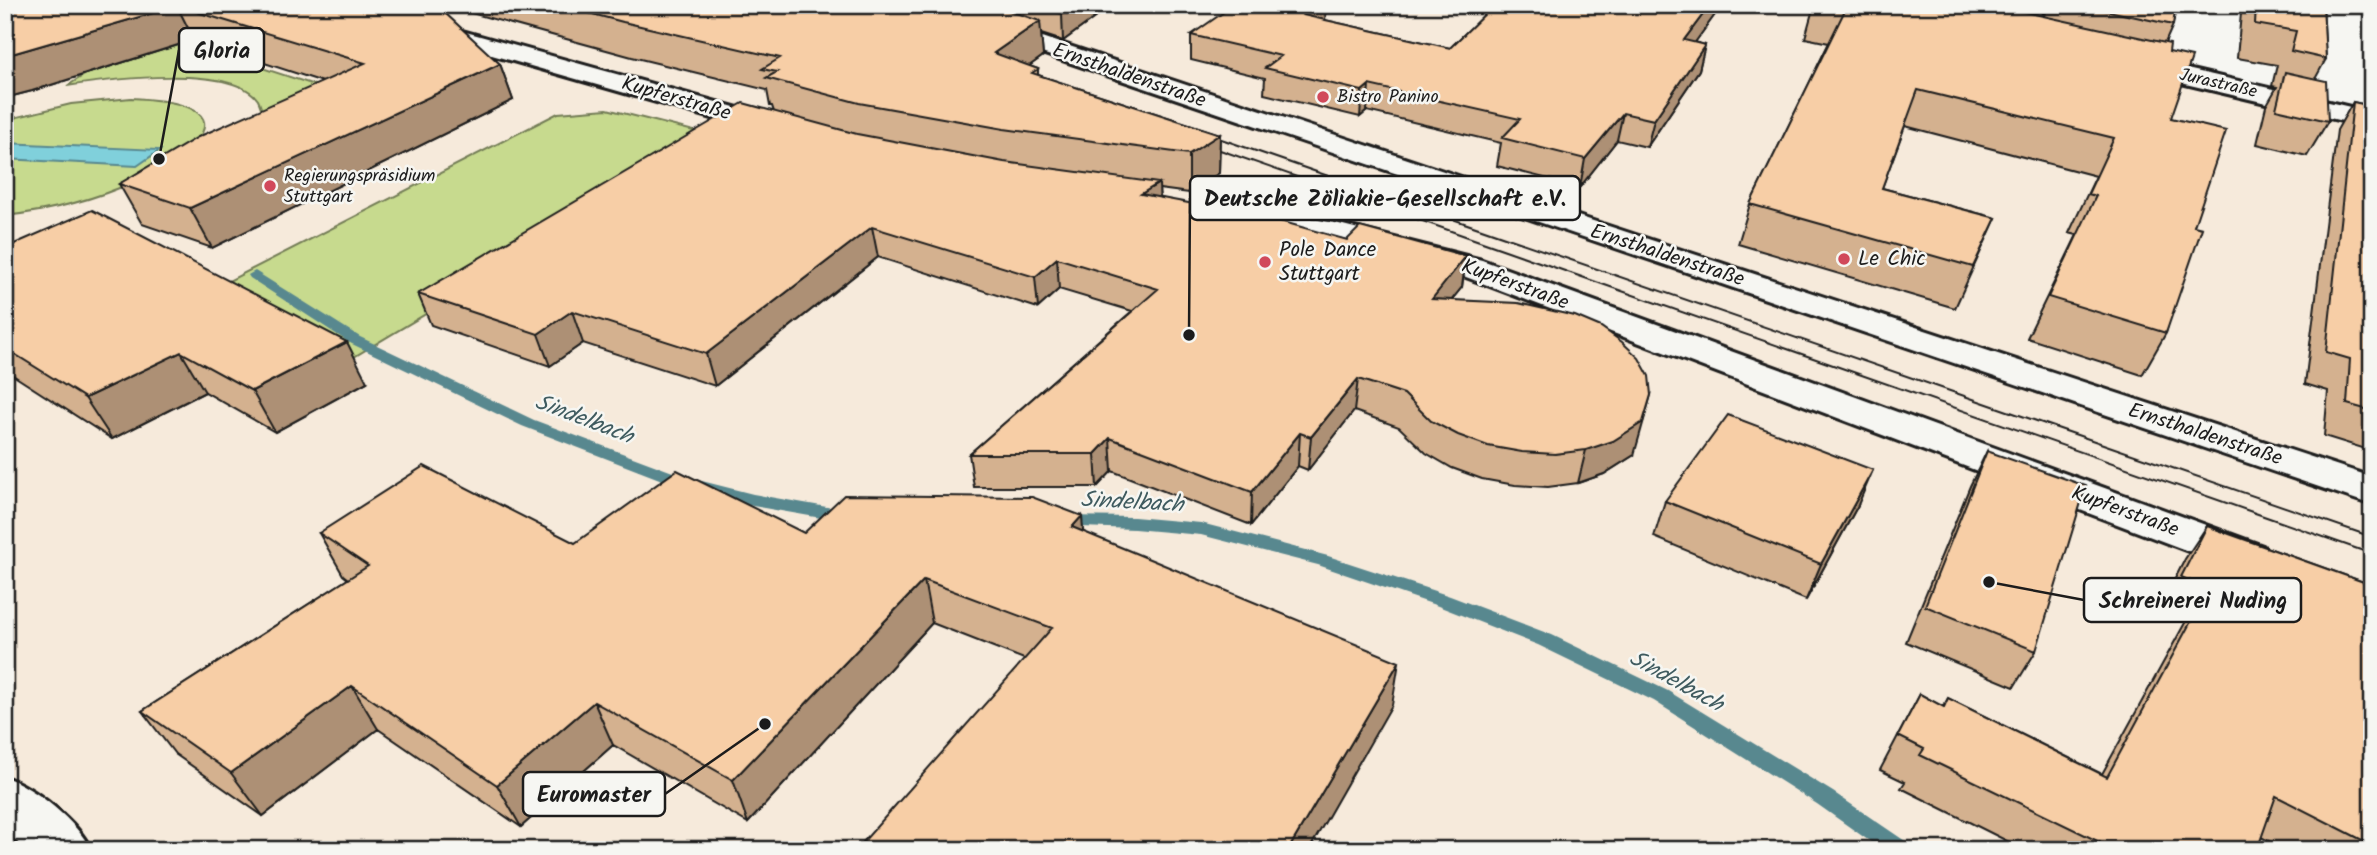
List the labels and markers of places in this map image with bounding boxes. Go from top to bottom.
callout: Gloria [179,28,264,72]
place label: Bistro Panino [1337,83,1439,112]
marker: Bistro Panino [1315,89,1331,105]
place label: Regierungspräsidium Stuttgart [284,162,435,212]
callout: Deutsche Zöliakie-Gesellschaft e.V. [1190,176,1580,220]
marker: Regierungspräsidium Stuttgart [262,178,278,194]
place label: Pole Dance Stuttgart [1279,234,1377,291]
place label: Le Chic [1858,243,1926,276]
marker: Le Chic [1836,251,1852,267]
marker: Pole Dance Stuttgart [1257,254,1273,270]
callout: Schreinerei Nuding [2084,578,2301,622]
callout: Euromaster [523,772,665,816]

